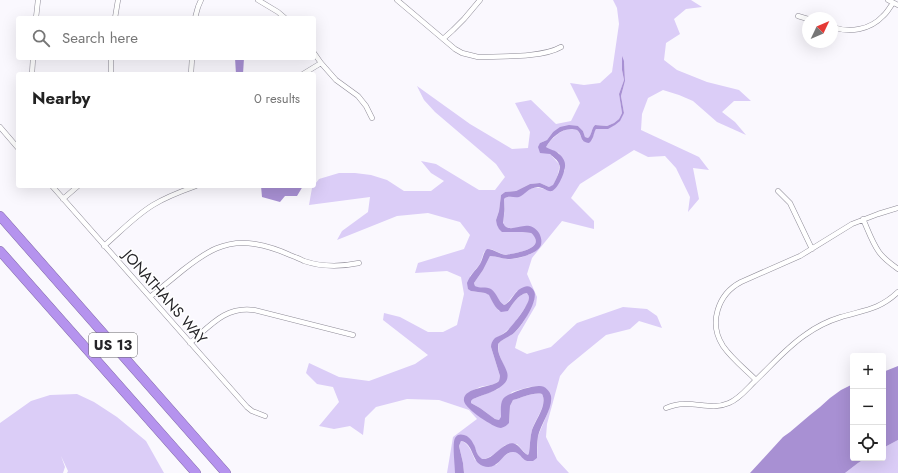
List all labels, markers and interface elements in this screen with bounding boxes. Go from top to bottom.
north arrow [802,12,838,48]
search box [16,16,316,60]
icon: search [30,27,52,49]
text: Search here [62,27,138,49]
text: Nearby [32,86,90,110]
text: 0 results [254,89,300,108]
street label: JONATHANS WAY [117,244,213,349]
road number: US 13 [89,333,137,357]
map controls [850,353,886,461]
button: + [850,353,886,389]
button: − [850,389,886,425]
button: locate [850,425,886,461]

